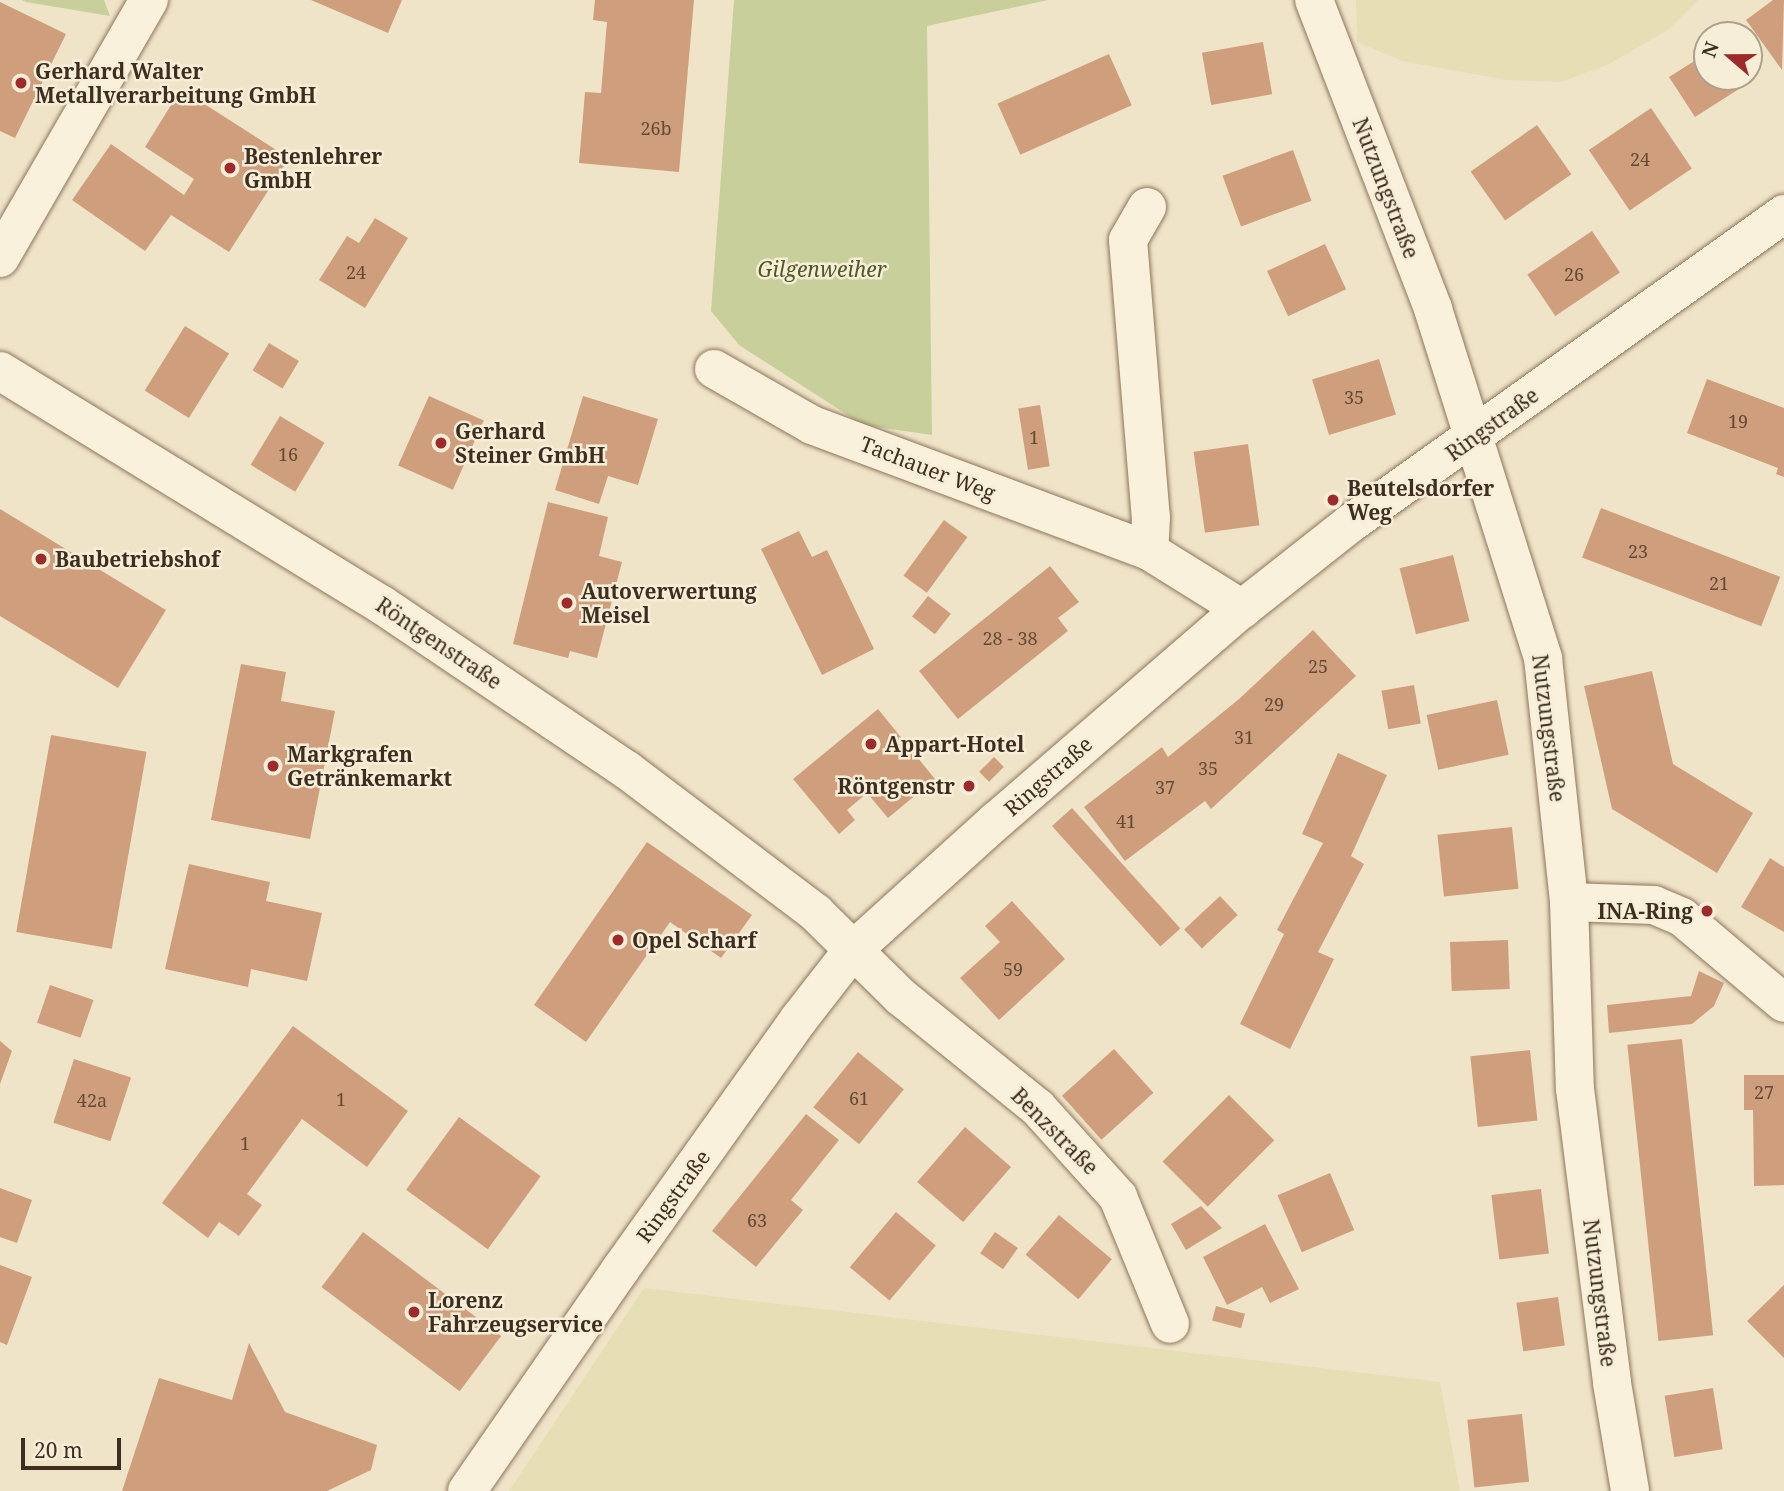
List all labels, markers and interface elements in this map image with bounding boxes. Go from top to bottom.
north arrow [1693,21,1763,91]
text: N [1695,38,1725,61]
place label: Gerhard Walter Metallverarbeitung GmbH [35,58,316,108]
marker: Gerhard Walter Metallverarbeitung GmbH [13,75,29,91]
street label: Nutzungstraße [1348,114,1424,262]
house number: 26b [640,117,672,139]
place label: Bestenlehrer GmbH [244,143,382,193]
house number: 24 [1630,148,1650,170]
marker: Bestenlehrer GmbH [222,160,238,176]
park label: Gilgenweiher [757,256,887,282]
house number: 24 [346,261,366,283]
house number: 26 [1564,263,1584,285]
street label: Ringstraße [1441,382,1543,466]
house number: 35 [1344,386,1364,408]
house number: 19 [1728,410,1748,432]
place label: Gerhard Steiner GmbH [455,418,605,468]
house number: 1 [1029,426,1039,448]
street label: Tachauer Weg [857,431,999,505]
marker: Gerhard Steiner GmbH [433,435,449,451]
house number: 16 [278,443,298,465]
place label: Beutelsdorfer Weg [1347,475,1494,525]
marker: Beutelsdorfer Weg [1325,492,1341,508]
house number: 23 [1628,540,1648,562]
place label: Baubetriebshof [55,546,219,572]
marker: Baubetriebshof [33,551,49,567]
house number: 21 [1709,572,1729,594]
place label: Autoverwertung Meisel [581,578,757,628]
street label: Röntgenstraße [371,592,507,694]
marker: Autoverwertung Meisel [559,595,575,611]
house number: 28 - 38 [982,627,1038,649]
street label: Nutzungstraße [1527,653,1571,803]
house number: 25 [1308,655,1328,677]
house number: 29 [1264,693,1284,715]
house number: 31 [1234,726,1254,748]
place label: Appart-Hotel [885,731,1025,757]
street label: Ringstraße [999,731,1097,821]
marker: Appart-Hotel [863,736,879,752]
place label: Markgrafen Getränkemarkt [287,741,452,791]
house number: 35 [1198,757,1218,779]
marker: Markgrafen Getränkemarkt [265,758,281,774]
place label: Röntgenstr [837,773,955,799]
house number: 37 [1155,776,1175,798]
marker: Röntgenstr [961,778,977,794]
house number: 41 [1116,810,1136,832]
place label: INA-Ring [1598,898,1693,924]
marker: INA-Ring [1699,903,1715,919]
place label: Opel Scharf [632,927,756,953]
marker: Opel Scharf [610,932,626,948]
house number: 59 [1003,958,1023,980]
house number: 27 [1754,1081,1774,1103]
street label: Benzstraße [1006,1082,1104,1180]
house number: 61 [849,1087,869,1109]
house number: 1 [336,1088,346,1110]
house number: 42a [77,1089,107,1111]
house number: 1 [240,1132,250,1154]
street label: Ringstraße [631,1145,715,1247]
house number: 63 [747,1209,767,1231]
street label: Nutzungstraße [1578,1218,1622,1368]
place label: Lorenz Fahrzeugservice [428,1287,603,1337]
marker: Lorenz Fahrzeugservice [406,1304,422,1320]
scale bar [24,1424,124,1468]
text: 20 m [34,1436,83,1464]

